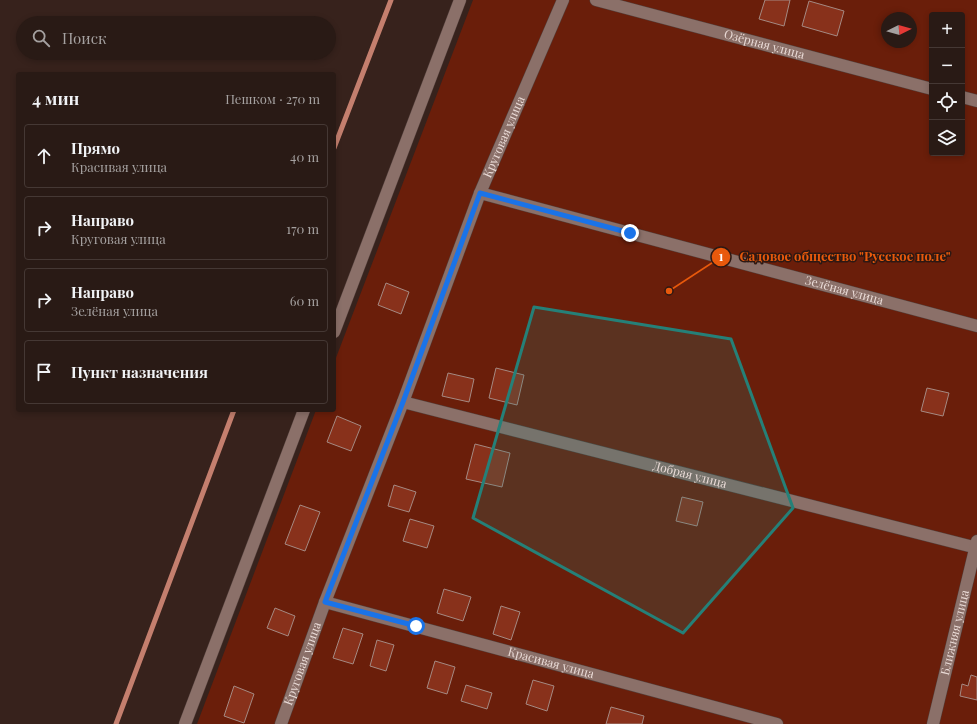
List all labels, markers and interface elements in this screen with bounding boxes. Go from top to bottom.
north arrow [881,12,917,48]
map controls [929,12,965,156]
button: + [929,12,965,48]
search box [16,16,336,60]
street label: Озёрная улица [722,25,807,62]
icon: search [30,27,52,49]
text: Поиск [62,28,107,48]
button: − [929,48,965,84]
button: locate [929,84,965,120]
text: 4 мин [32,87,79,109]
text: Пешком · 270 m [225,90,320,107]
street label: Круговая улица [478,93,528,180]
button: layers [929,120,965,156]
text: Прямо [71,138,120,158]
icon: ahead [33,145,55,167]
text: 40 m [290,148,319,165]
text: Красивая улица [71,158,167,175]
text: Направо [71,210,134,230]
icon: right [33,217,55,239]
text: 170 m [286,220,319,237]
route end [621,224,639,242]
text: Круговая улица [71,230,166,247]
callout: Садовое общество "Русское поле" [711,244,958,269]
text: Садовое общество "Русское поле" [739,247,951,264]
text: 1 [719,248,724,264]
street label: Зелёная улица [804,271,885,308]
text: Направо [71,282,134,302]
icon: right [33,289,55,311]
text: 60 m [290,292,319,309]
text: Зелёная улица [71,302,158,319]
icon: arrive [33,361,55,383]
text: Пункт назначения [71,362,208,382]
street label: Добрая улица [652,457,729,491]
street label: Ближняя улица [936,588,972,677]
route start [407,617,425,635]
street label: Круговая улица [279,620,324,707]
street label: Красивая улица [506,643,596,681]

